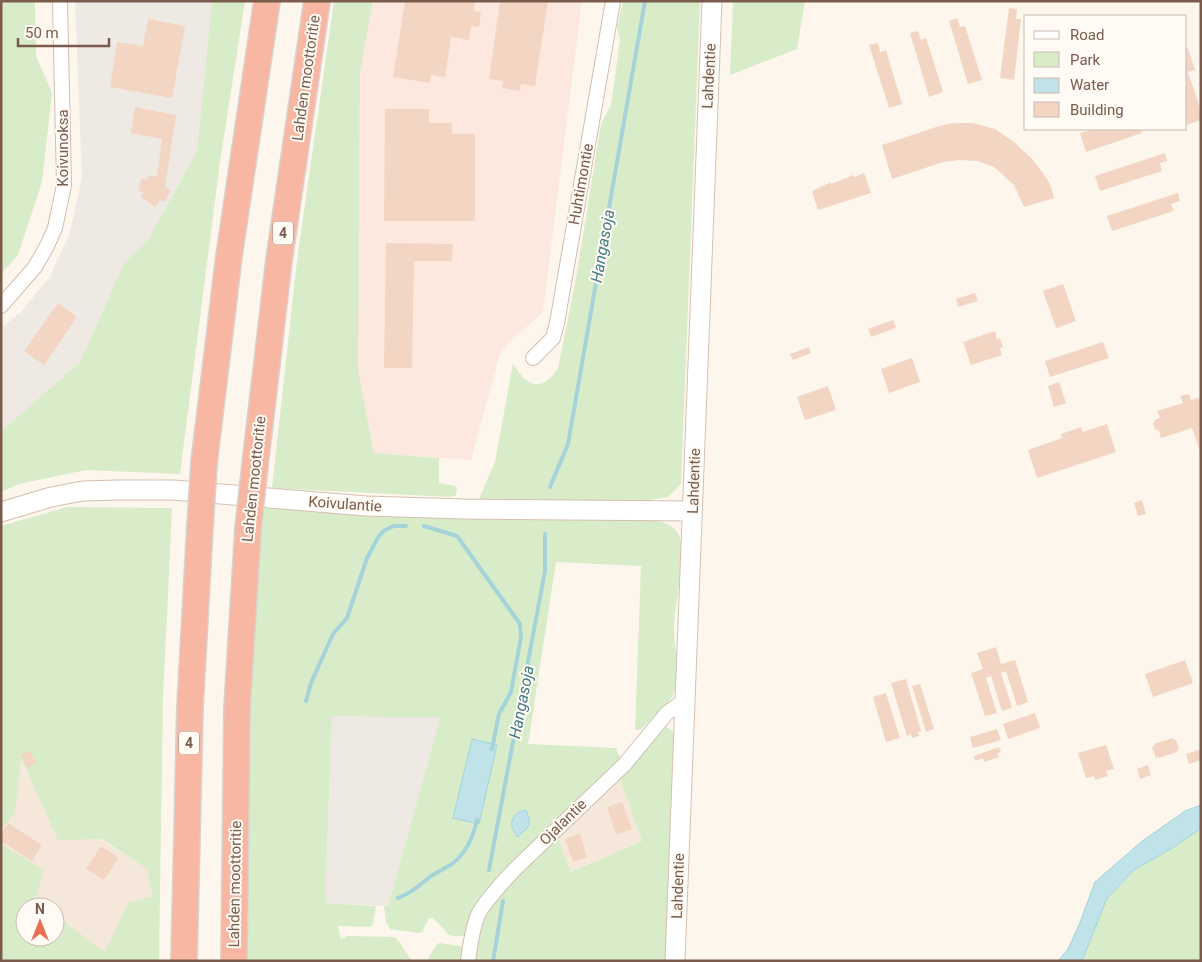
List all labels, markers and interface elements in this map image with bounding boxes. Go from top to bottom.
street label: Lahden moottoritie [288,14,324,142]
scale bar [18,15,109,47]
legend [1024,15,1187,130]
text: 50 m [25,24,59,42]
text: Road [1070,26,1104,44]
street label: Lahdentie [698,43,720,109]
text: Park [1070,51,1101,69]
text: Water [1070,76,1109,94]
text: Building [1070,101,1124,119]
street label: Koivunoksa [54,109,72,187]
street label: Huhtimontie [565,142,597,226]
water label: Hangasoja [587,208,618,284]
road number: 4 [273,222,293,244]
street label: Lahden moottoritie [238,415,270,543]
street label: Lahdentie [684,448,704,514]
street label: Koivulantie [308,492,382,516]
water label: Hangasoja [505,664,538,740]
road number: 4 [179,731,199,754]
street label: Ojalantie [536,795,590,849]
street label: Lahden moottoritie [225,820,245,947]
street label: Lahdentie [668,853,688,919]
north arrow [15,897,65,947]
text: N [35,901,45,917]

